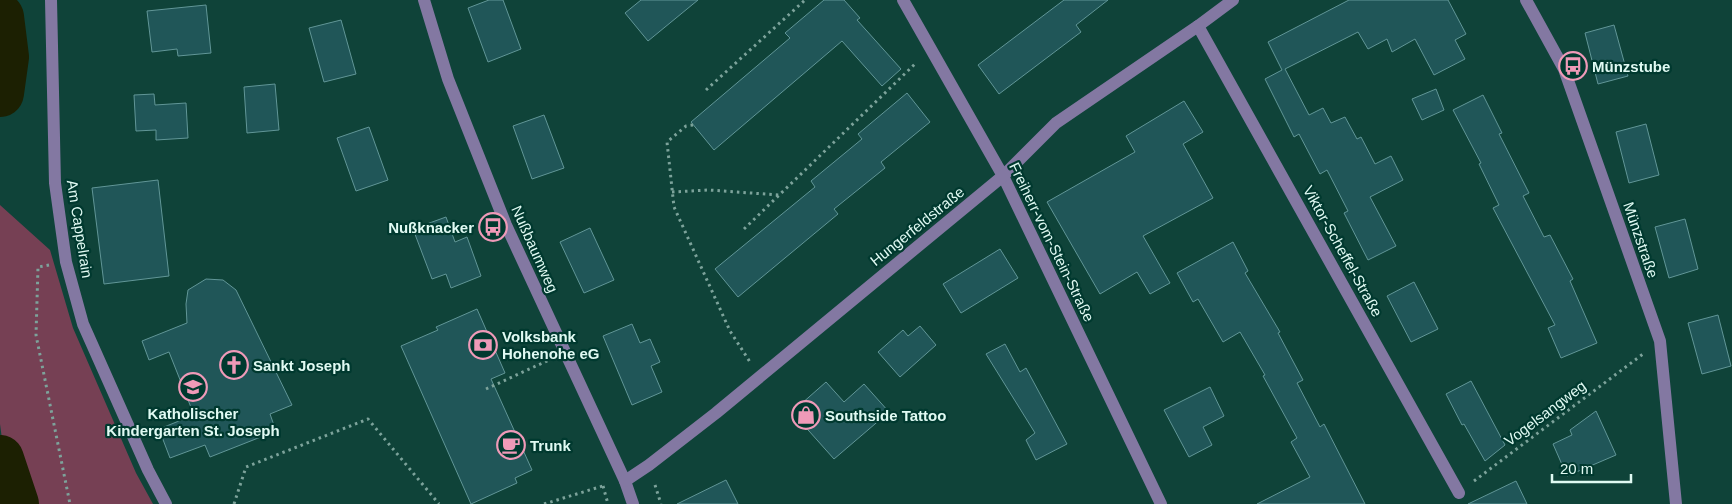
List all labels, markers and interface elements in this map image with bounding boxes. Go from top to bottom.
bus stop icon: Münzstube [1558,51,1588,81]
place label: Münzstube [1592,58,1670,75]
street label: Freiherr-vom-Stein-Straße [1006,160,1098,324]
street label: Am Cappelrain [64,179,96,279]
street label: Hungerfeldstraße [867,183,967,269]
street label: Viktor-Scheffel-Straße [1300,183,1386,319]
street label: Münzstraße [1620,200,1662,280]
street label: Nußbaumweg [508,203,562,295]
bus stop icon: Nußknacker [478,212,508,242]
place label: Nußknacker [388,219,474,236]
place label: Volksbank Hohenohe eG [502,328,600,362]
bank icon: Volksbank Hohenohe eG [468,330,498,360]
church icon: Sankt Joseph [219,350,249,380]
place label: Sankt Joseph [253,357,351,374]
school or university icon: Katholischer Kindergarten St. Joseph [178,372,208,402]
street label: Vogelsangweg [1501,377,1589,449]
shop icon: Southside Tattoo [791,400,821,430]
place label: Katholischer Kindergarten St. Joseph [106,405,280,439]
place label: Southside Tattoo [825,407,946,424]
cafe icon: Trunk [496,430,526,460]
place label: Trunk [530,437,571,454]
scale bar [1552,452,1631,484]
text: 20 m [1560,460,1593,477]

